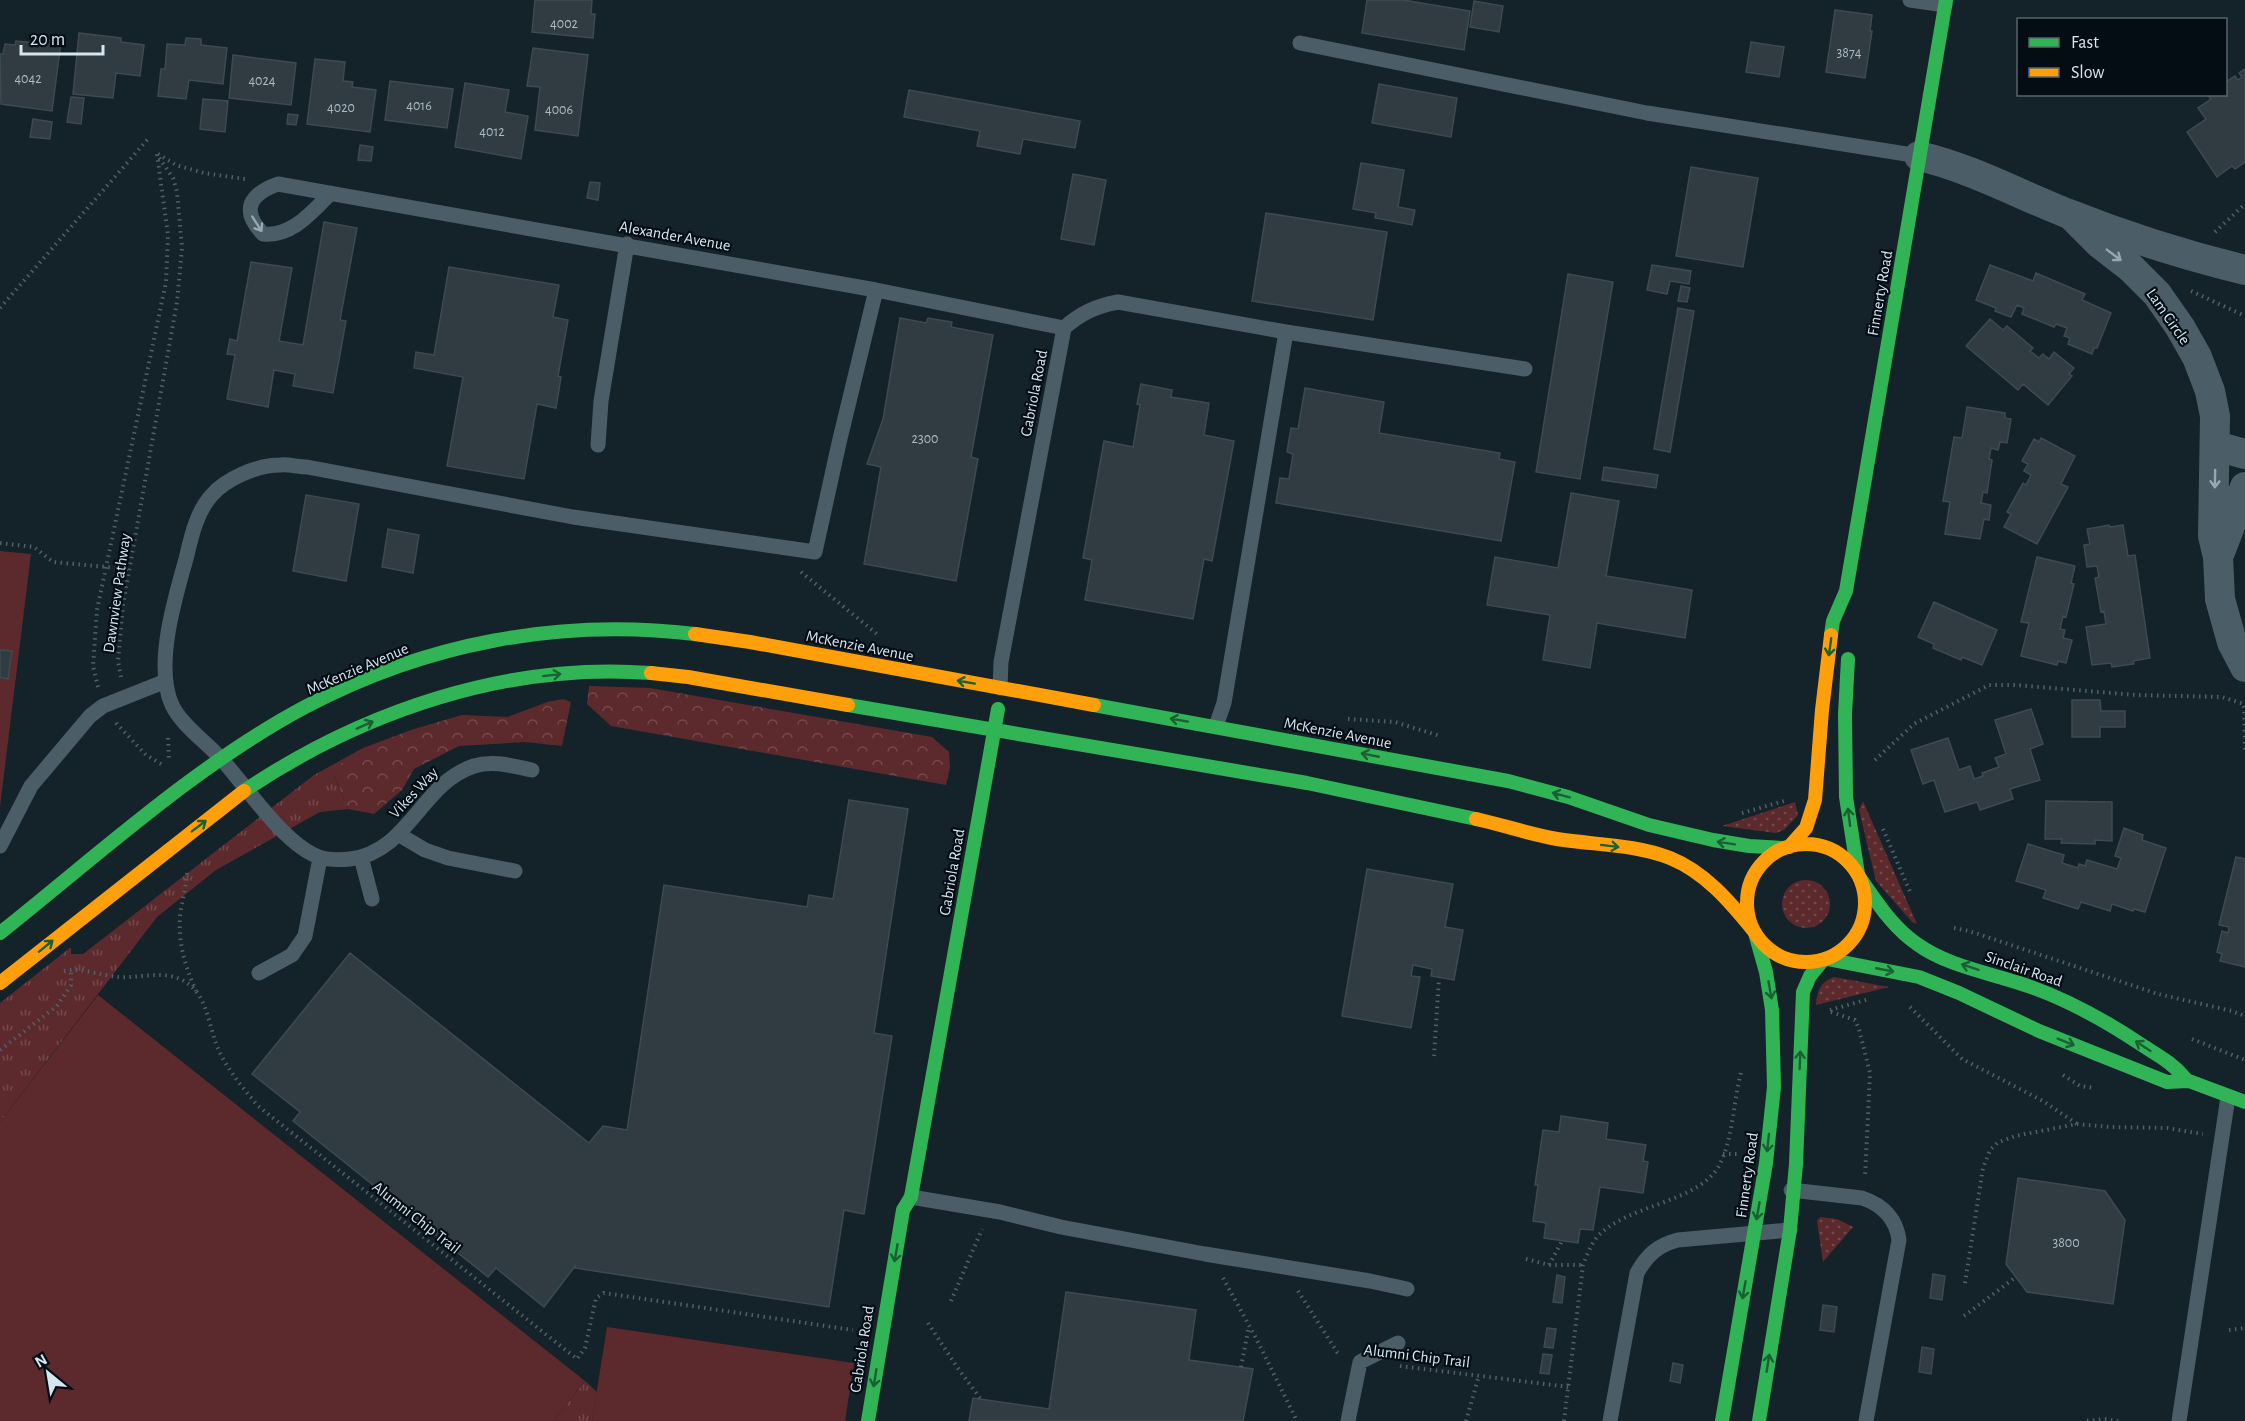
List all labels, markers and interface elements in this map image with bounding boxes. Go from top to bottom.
house number: 4002 [550,17,578,31]
scale bar [21,18,104,56]
legend [2017,18,2227,96]
text: 20 m [30,31,65,49]
text: Fast [2071,34,2099,52]
house number: 3874 [1837,46,1862,60]
text: Slow [2071,64,2104,82]
house number: 4042 [14,72,42,86]
house number: 4024 [248,74,276,88]
house number: 4016 [406,99,432,113]
house number: 4020 [327,101,355,115]
house number: 4006 [545,103,573,117]
house number: 4012 [479,125,505,139]
one-way arrow [250,216,263,233]
street label: Alexander Avenue [618,218,732,254]
one-way arrow [2106,248,2122,261]
street label: Finnerty Road [1865,249,1896,337]
street label: Lam Circle [2143,286,2193,347]
street label: Gabriola Road [1018,349,1050,438]
house number: 2300 [912,432,938,446]
one-way arrow [2209,469,2221,489]
street label: Dawnview Pathway [101,532,134,654]
street label: McKenzie Avenue [805,628,915,664]
one-way arrow [1824,637,1835,656]
street label: McKenzie Avenue [304,640,411,698]
one-way arrow [542,669,562,680]
one-way arrow [957,676,976,687]
one-way arrow [1169,714,1189,725]
street label: McKenzie Avenue [1283,715,1393,751]
one-way arrow [355,718,373,730]
one-way arrow [1361,749,1381,760]
street label: Vikes Way [386,764,442,822]
one-way arrow [1552,789,1571,800]
one-way arrow [1843,807,1854,827]
one-way arrow [190,819,206,832]
street label: Gabriola Road [936,828,967,917]
one-way arrow [1717,837,1737,848]
one-way arrow [1600,841,1620,852]
one-way arrow [37,940,53,953]
street label: Sinclair Road [1983,948,2064,990]
one-way arrow [1961,960,1980,971]
one-way arrow [1875,965,1894,976]
one-way arrow [1765,980,1776,999]
one-way arrow [2056,1037,2074,1048]
one-way arrow [2135,1039,2152,1051]
one-way arrow [1794,1051,1805,1071]
street label: Finnerty Road [1733,1131,1762,1219]
one-way arrow [1762,1133,1773,1153]
street label: Alumni Chip Trail [369,1179,463,1257]
one-way arrow [1752,1200,1763,1220]
house number: 3800 [2052,1236,2080,1250]
one-way arrow [890,1242,901,1262]
one-way arrow [1738,1280,1749,1300]
street label: Gabriola Road [847,1305,877,1394]
street label: Alumni Chip Trail [1363,1342,1471,1370]
north arrow [18,1343,78,1403]
text: N [32,1351,50,1371]
one-way arrow [1763,1354,1774,1374]
one-way arrow [869,1367,880,1387]

